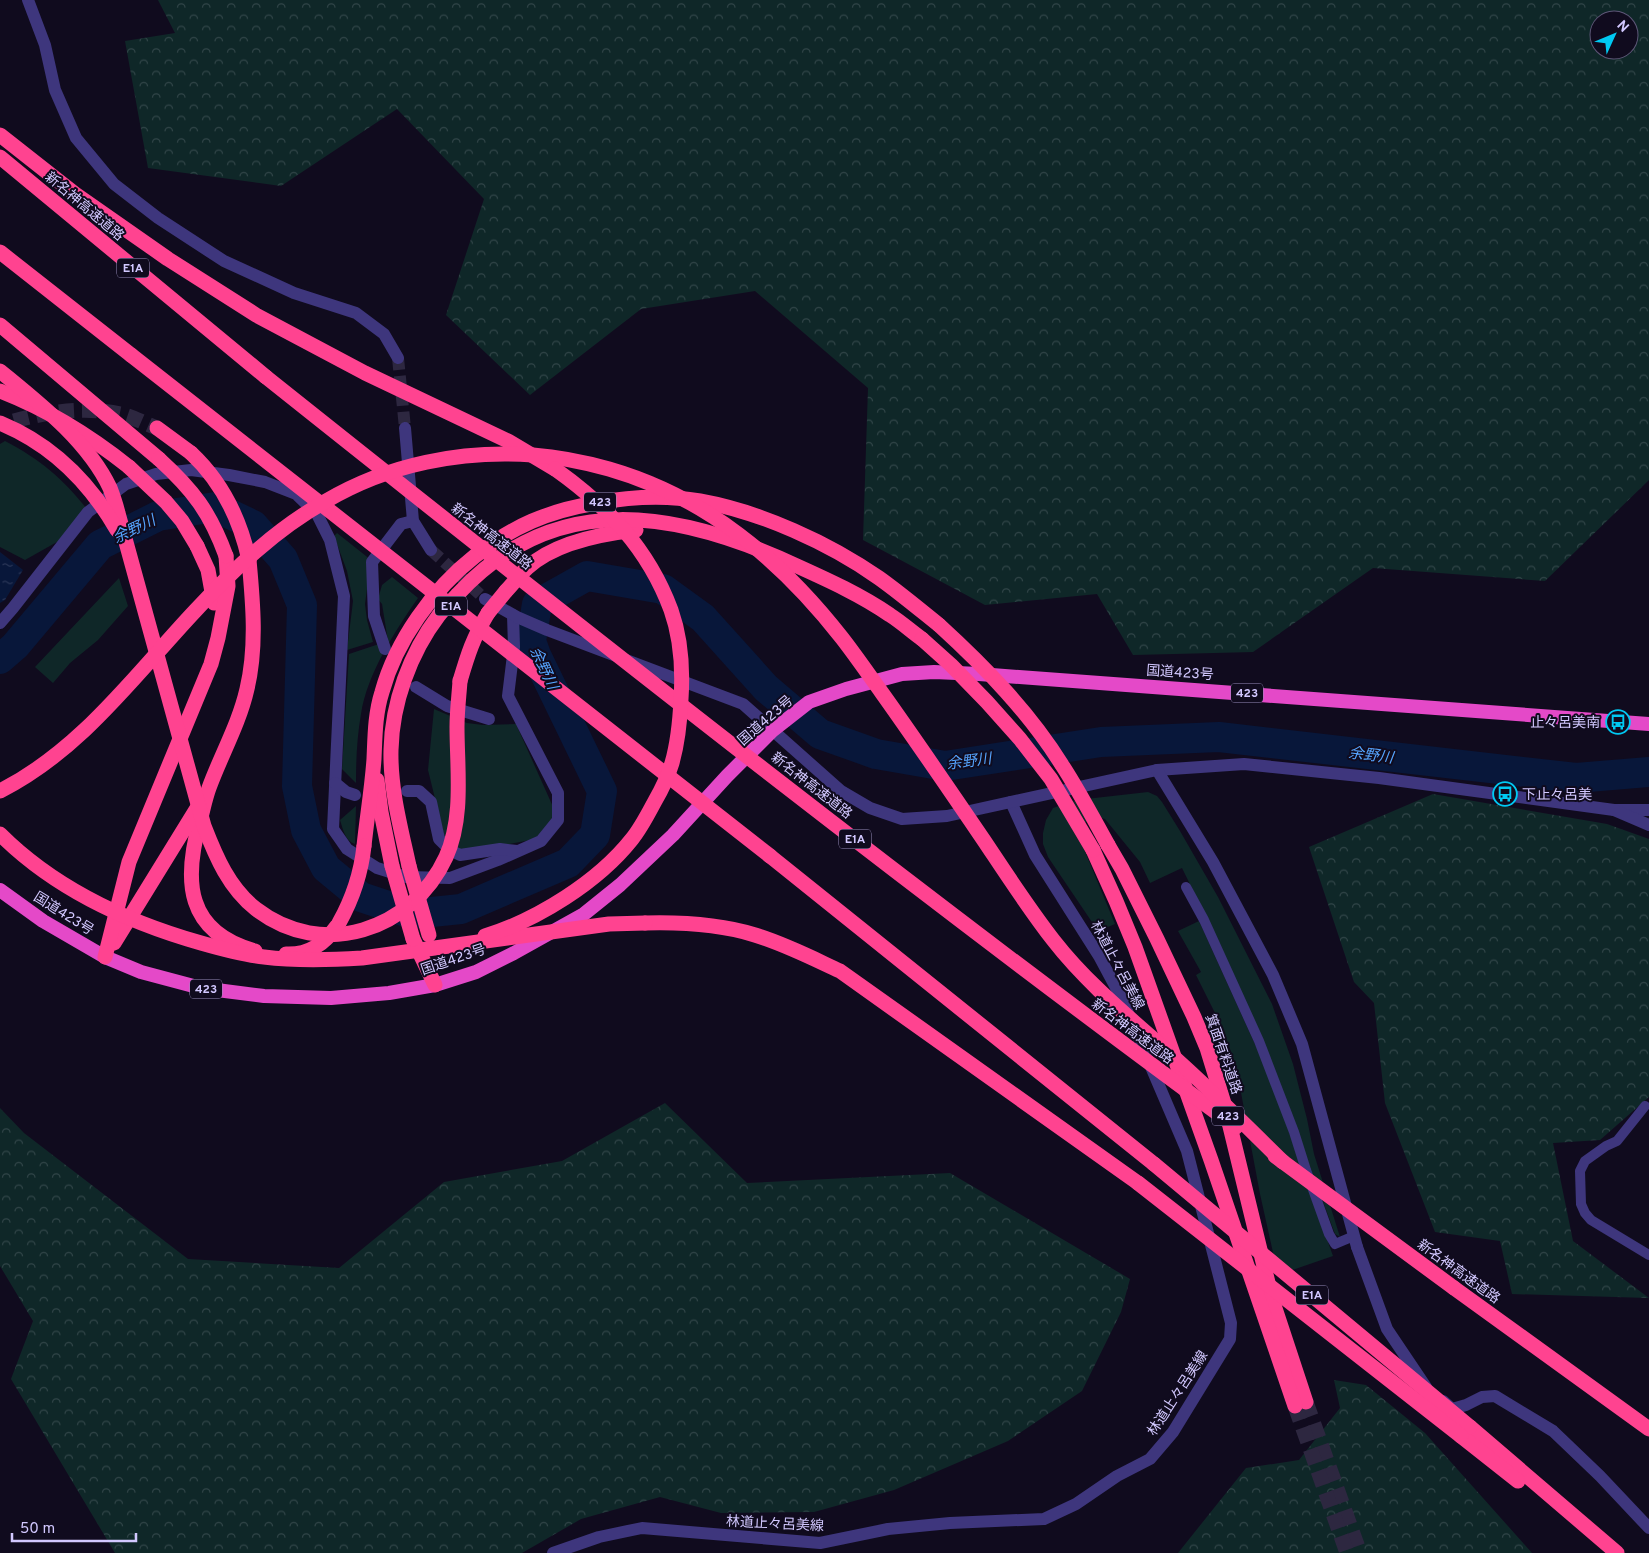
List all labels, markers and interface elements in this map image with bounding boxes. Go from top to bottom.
north arrow [1589,10,1639,60]
text: N [1613,17,1632,37]
street label: 新名神高速道路 [41,169,127,245]
road number: E1A [117,258,149,278]
road number: 423 [584,492,616,512]
street label: 新名神高速道路 [447,500,535,574]
water label: 余野川 [110,511,161,549]
road number: E1A [435,596,467,616]
water label: 余野川 [525,644,562,695]
street label: 国道423号 [1146,663,1214,684]
road number: 423 [1231,684,1263,702]
street label: 国道423号 [735,693,797,750]
bus stop icon: 止々呂美南 [1605,709,1631,735]
place label: 止々呂美南 [1530,715,1600,732]
water label: 余野川 [1347,744,1396,769]
street label: 新名神高速道路 [767,749,855,823]
water label: 余野川 [946,750,995,775]
bus stop icon: 下止々呂美 [1492,781,1518,807]
place label: 下止々呂美 [1522,787,1592,804]
road number: E1A [839,830,871,849]
street label: 国道423号 [30,889,96,939]
street label: 林道止々呂美線 [1086,918,1147,1013]
street label: 国道423号 [419,941,488,979]
road number: 423 [190,980,222,999]
street label: 新名神高速道路 [1088,996,1176,1068]
street label: 箕面有料道路 [1201,1012,1245,1097]
road number: 423 [1212,1106,1244,1126]
street label: 新名神高速道路 [1413,1237,1503,1308]
road number: E1A [1296,1286,1328,1304]
street label: 林道止々呂美線 [1144,1348,1212,1440]
scale bar [12,1510,136,1542]
street label: 林道止々呂美線 [726,1513,824,1536]
text: 50 m [20,1520,55,1539]

